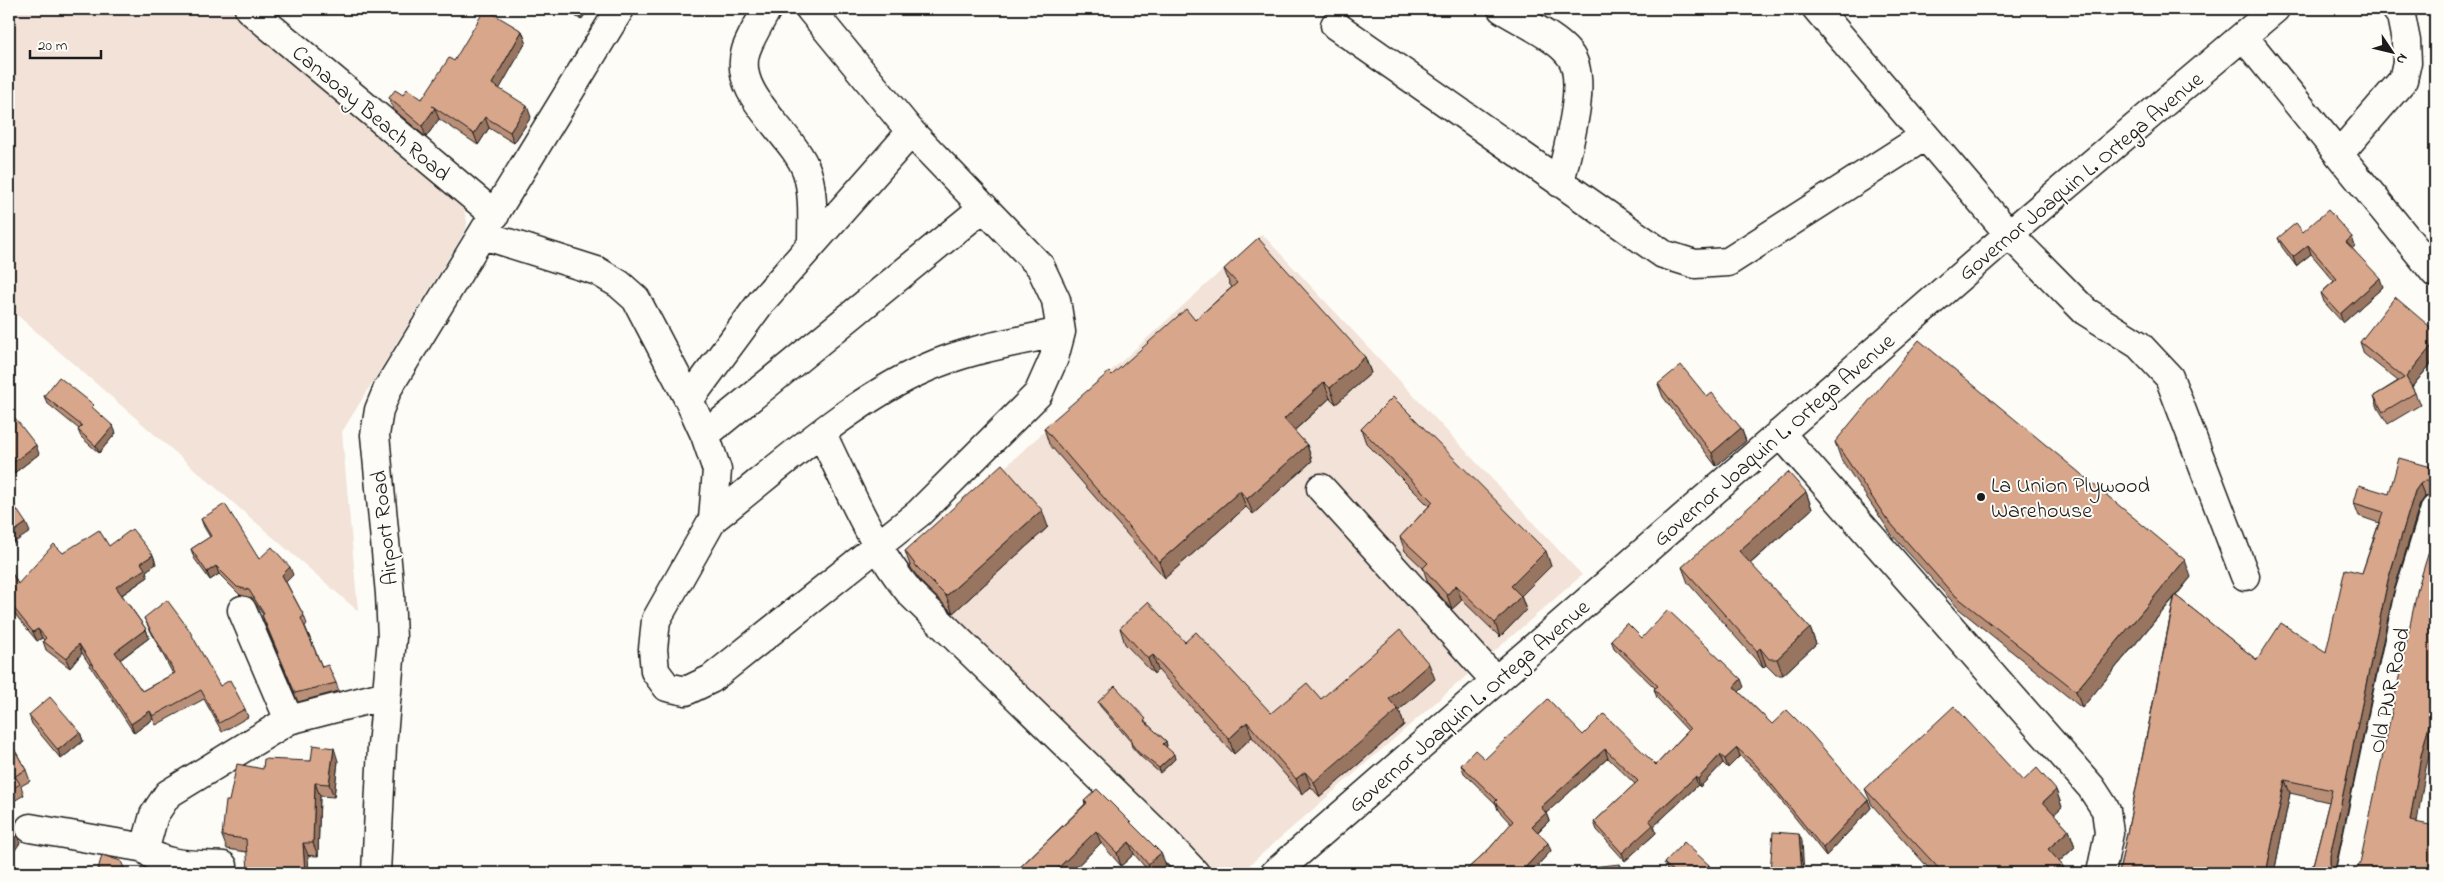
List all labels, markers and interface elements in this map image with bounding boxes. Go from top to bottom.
scale bar [30,28,101,60]
north arrow [2366,28,2416,78]
text: 20 m [38,35,68,57]
street label: Canaoay Beach Road [283,38,456,191]
text: N [2390,49,2413,68]
street label: Governor Joaquin L. Ortega Avenue [1952,65,2212,290]
street label: Governor Joaquin L. Ortega Avenue [1647,327,1904,556]
street label: Airport Road [364,469,408,587]
place label: La Union Plywood Warehouse [1991,471,2150,528]
marker: La Union Plywood Warehouse [1975,491,1987,503]
street label: Governor Joaquin L. Ortega Avenue [1342,593,1599,822]
street label: Old PNR Road [2362,625,2420,756]

